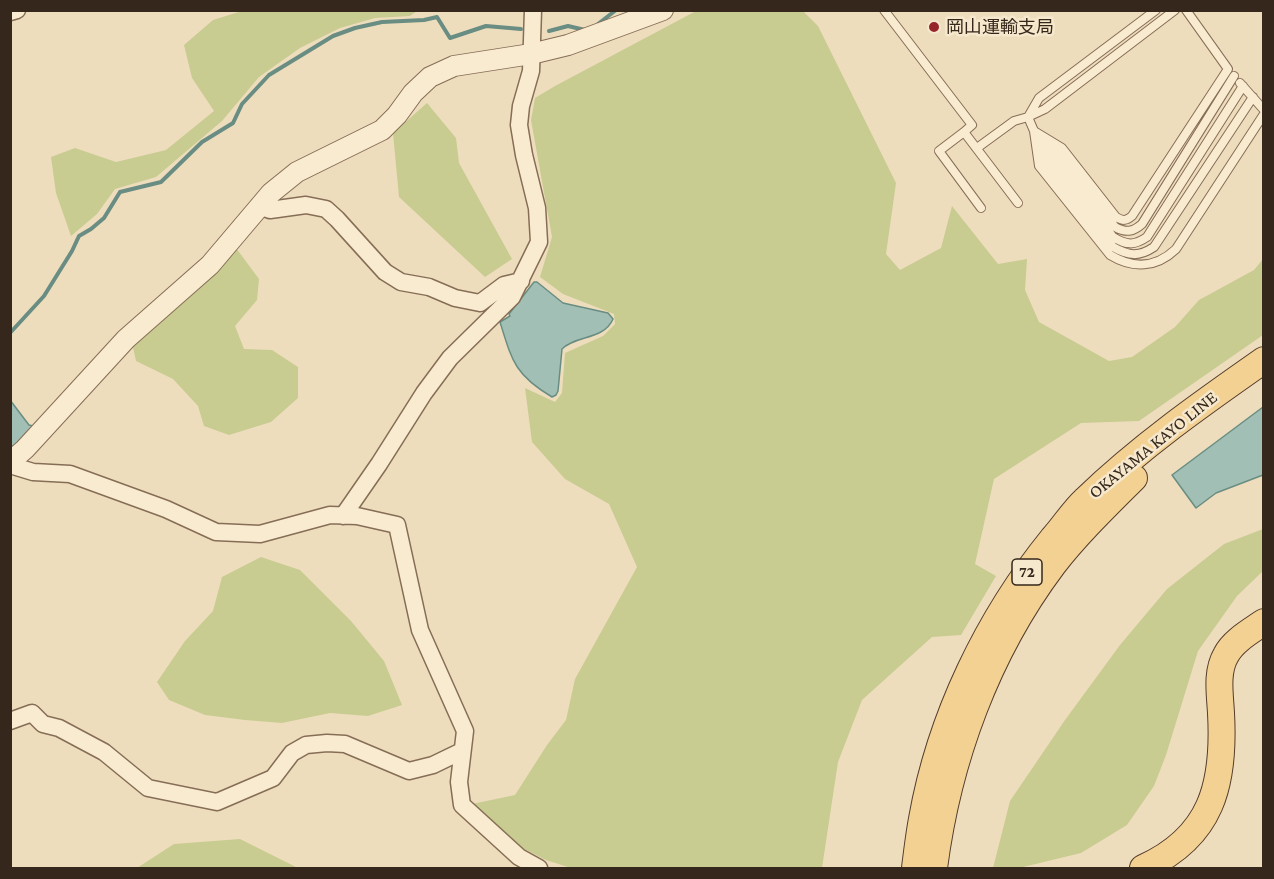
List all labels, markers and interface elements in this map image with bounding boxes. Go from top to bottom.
place label: 岡山運輸支局 [946,16,1054,38]
marker: 岡山運輸支局 [927,20,941,34]
street label: OKAYAMA KAYO LINE [1084,387,1222,503]
road number: 72 [1012,559,1042,585]

